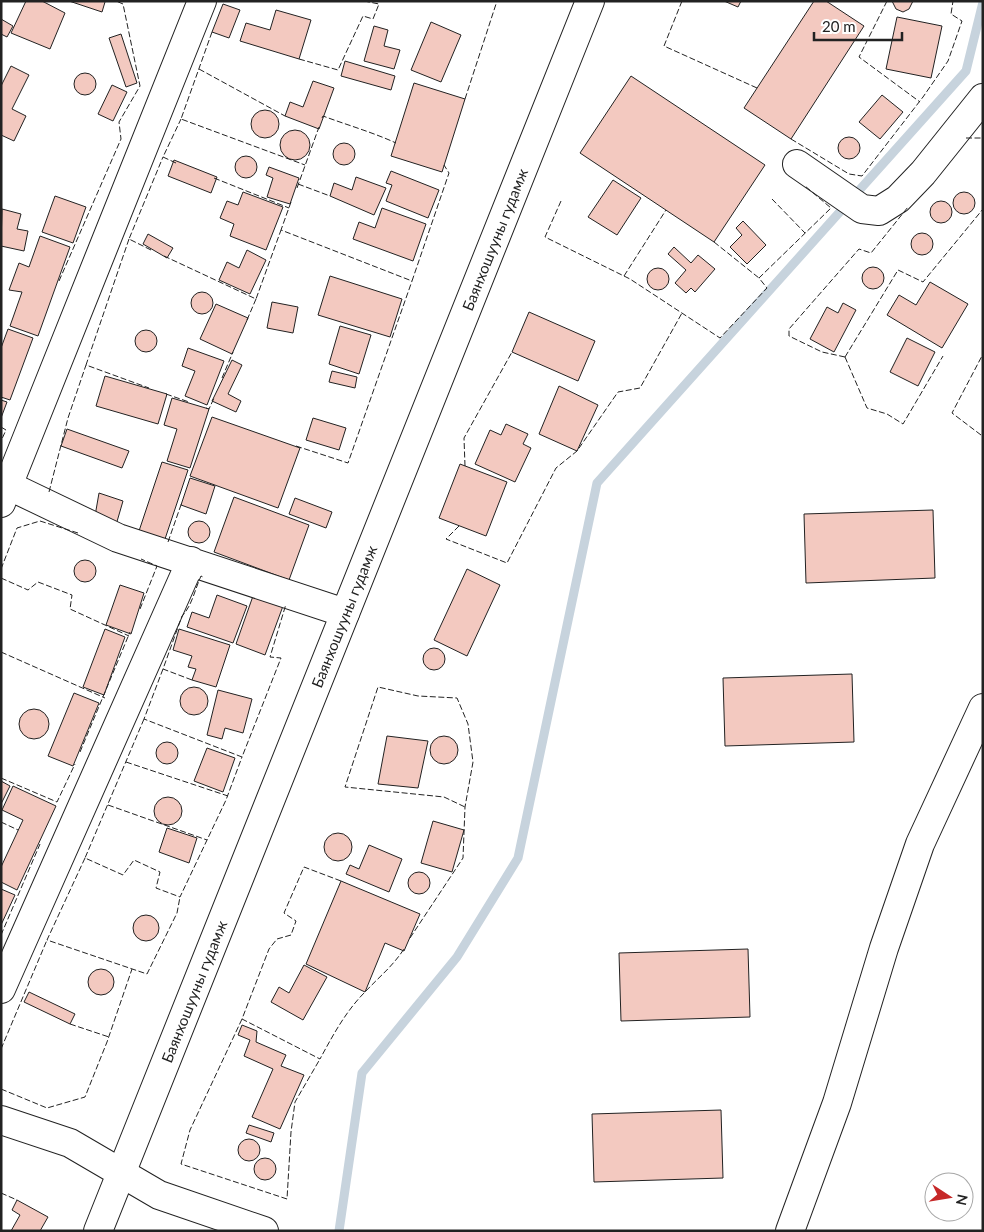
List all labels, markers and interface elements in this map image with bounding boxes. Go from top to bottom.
scale bar [814,10,902,42]
text: 20 m [822,17,856,35]
street label: Баянхошууны гудамж [458,166,531,313]
street label: Баянхошууны гудамж [307,542,380,690]
street label: Баянхошууны гудамж [157,918,230,1065]
north arrow [924,1172,974,1222]
text: N [953,1193,972,1207]

